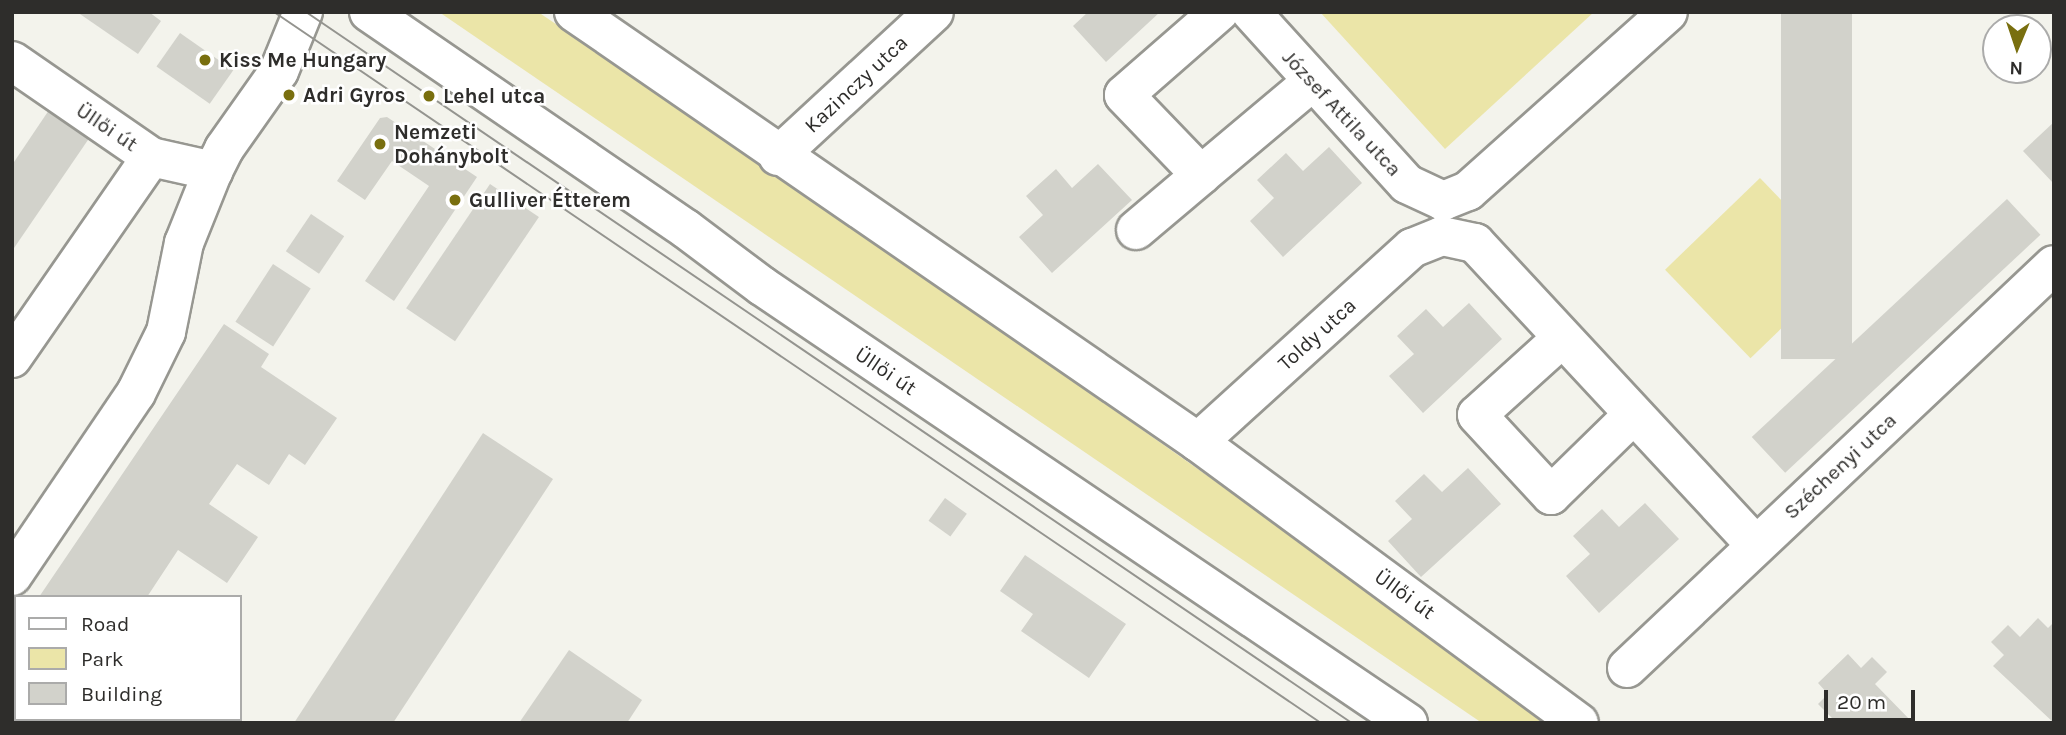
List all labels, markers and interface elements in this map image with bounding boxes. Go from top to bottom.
north arrow [1982,14,2052,84]
street label: Kazinczy utca [799,30,913,138]
street label: József Attila utca [1277,45,1407,181]
place label: Kiss Me Hungary [219,47,386,73]
marker: Kiss Me Hungary [197,52,213,68]
text: N [2009,57,2024,79]
place label: Adri Gyros [303,82,405,108]
place label: Lehel utca [443,83,545,109]
marker: Adri Gyros [281,87,297,103]
marker: Lehel utca [421,88,437,104]
street label: Üllői út [71,97,143,157]
place label: Nemzeti Dohánybolt [394,119,509,169]
marker: Nemzeti Dohánybolt [372,136,388,152]
place label: Gulliver Étterem [469,187,631,213]
marker: Gulliver Étterem [447,192,463,208]
street label: Toldy utca [1273,292,1361,376]
street label: Üllői út [850,341,922,401]
street label: Széchenyi utca [1779,408,1901,524]
street label: Üllői út [1370,564,1440,624]
legend [14,595,242,721]
text: Road [81,612,129,636]
text: Park [81,647,124,671]
scale bar [1828,676,1919,720]
text: Building [81,682,162,706]
text: 20 m [1837,690,1886,714]

